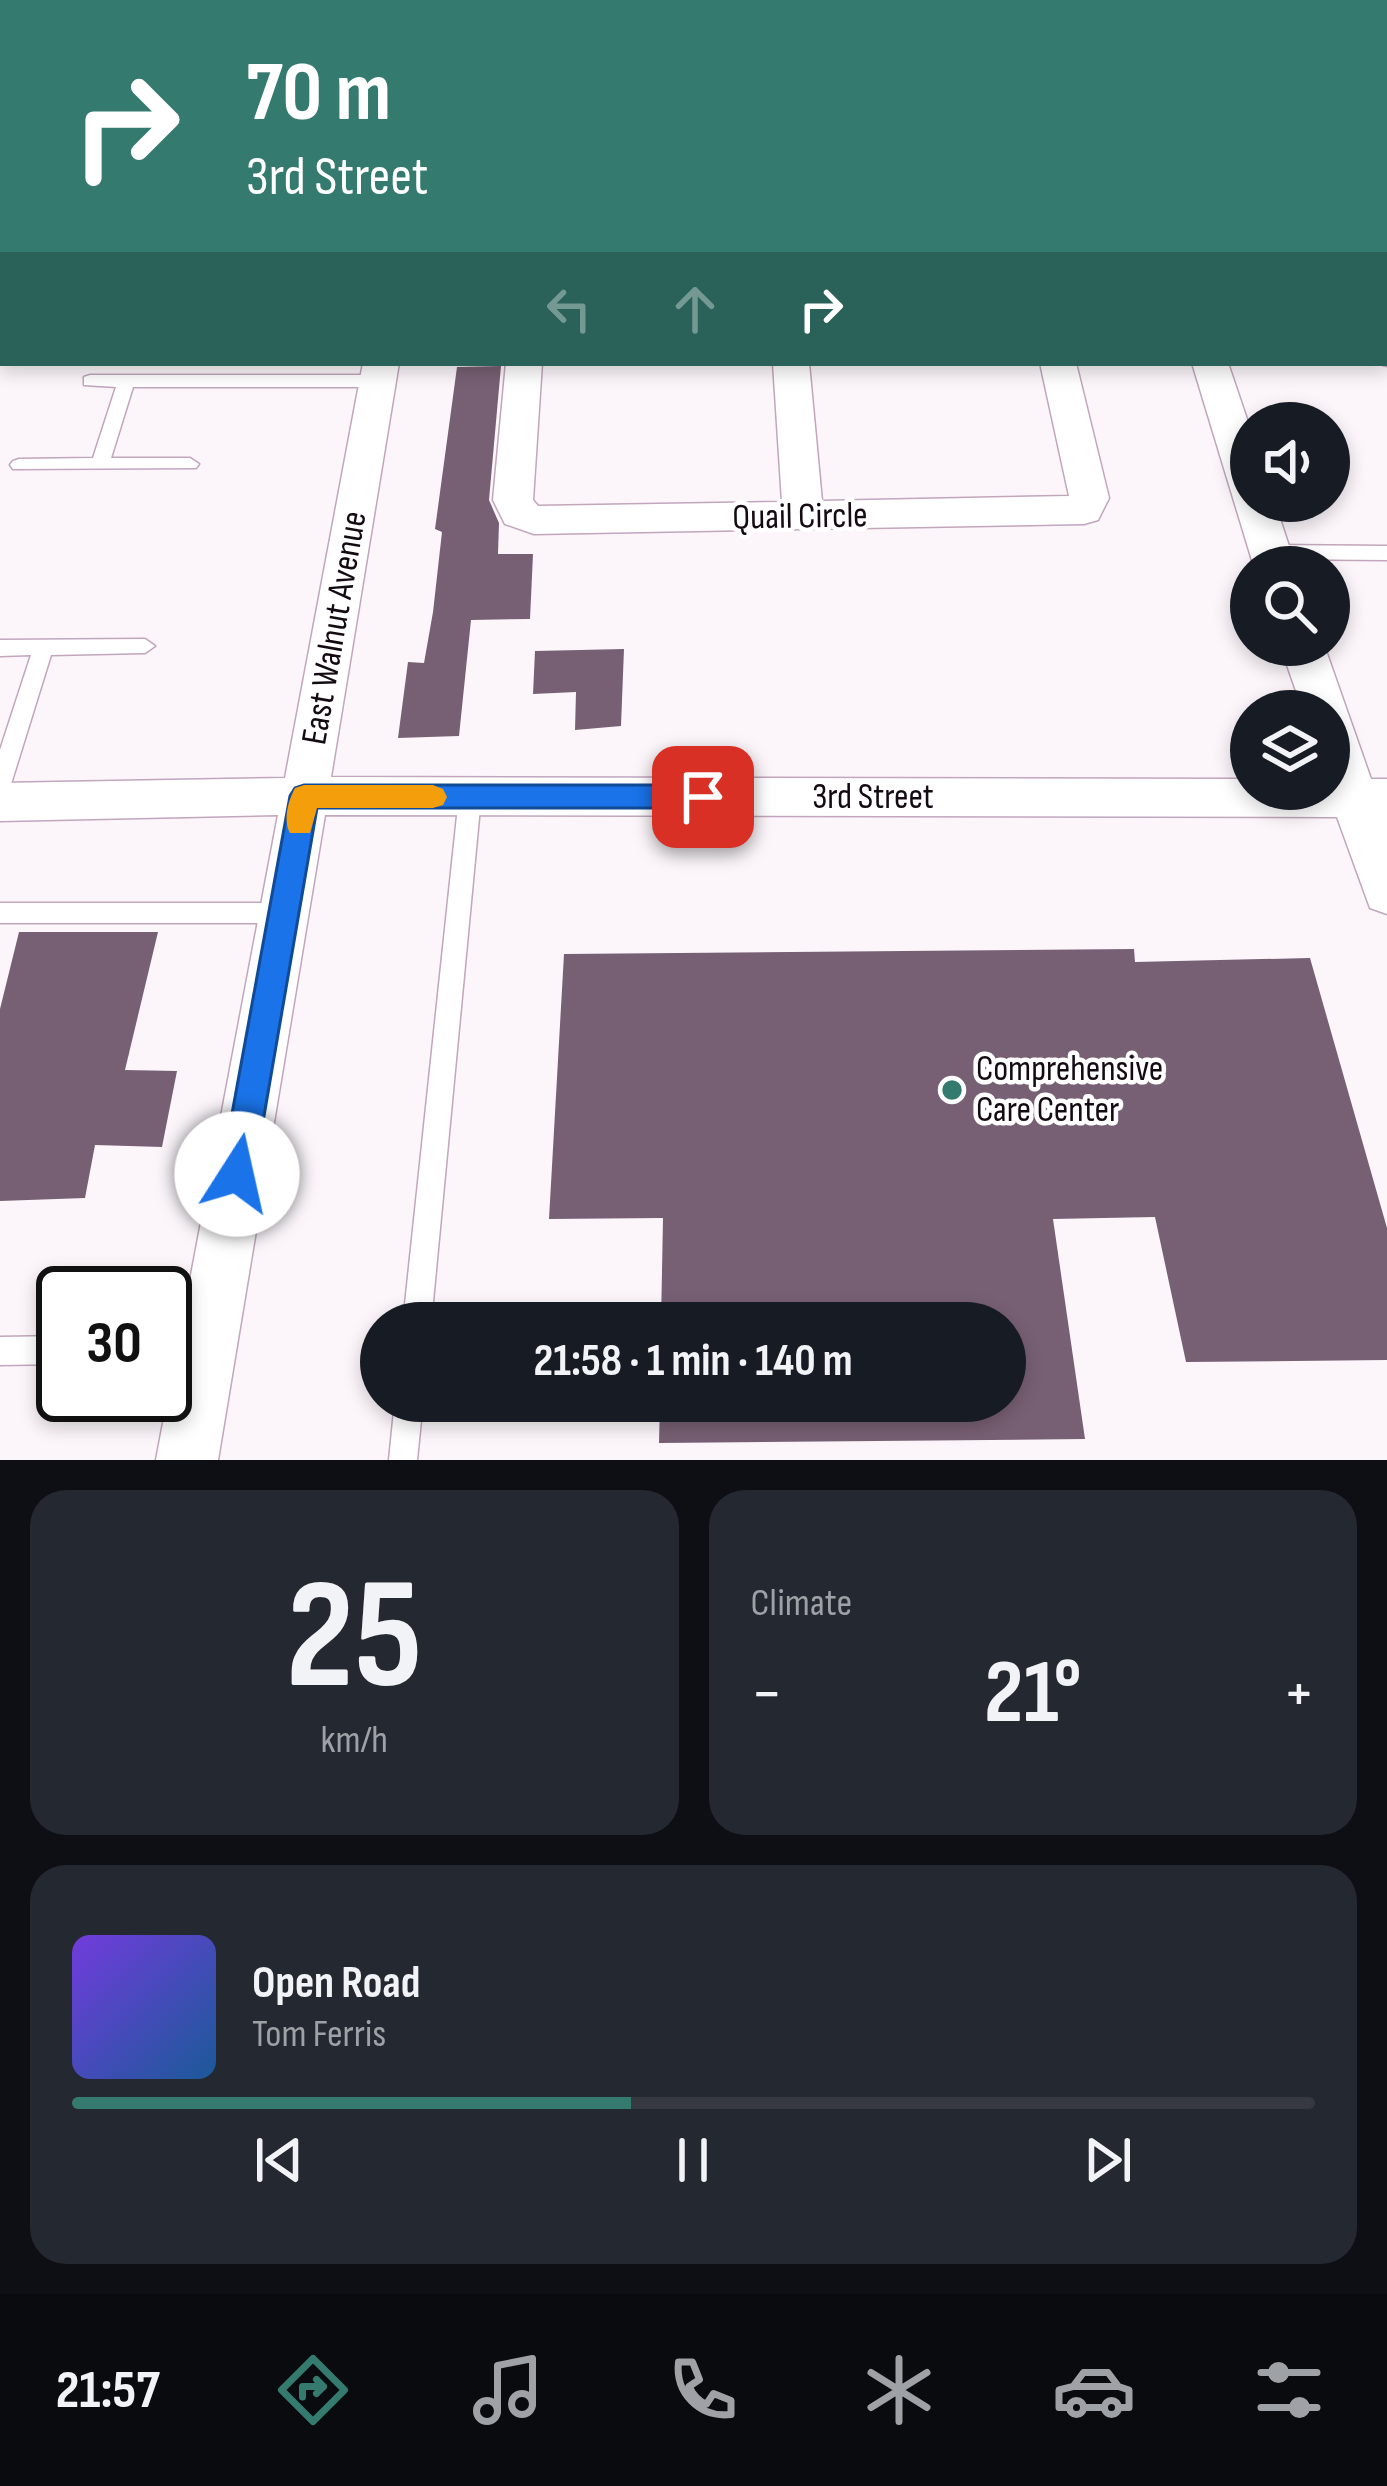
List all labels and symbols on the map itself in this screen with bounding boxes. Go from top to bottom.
street label: Quail Circle [732,494,868,540]
street label: East Walnut Avenue [293,508,377,748]
pin [652,746,754,848]
street label: 3rd Street [812,776,934,819]
place label: Comprehensive Care Center [976,1048,1163,1132]
marker: Comprehensive Care Center [939,1077,965,1103]
position arrow [174,1111,300,1237]
speed limit sign: 30 [36,1266,192,1422]

